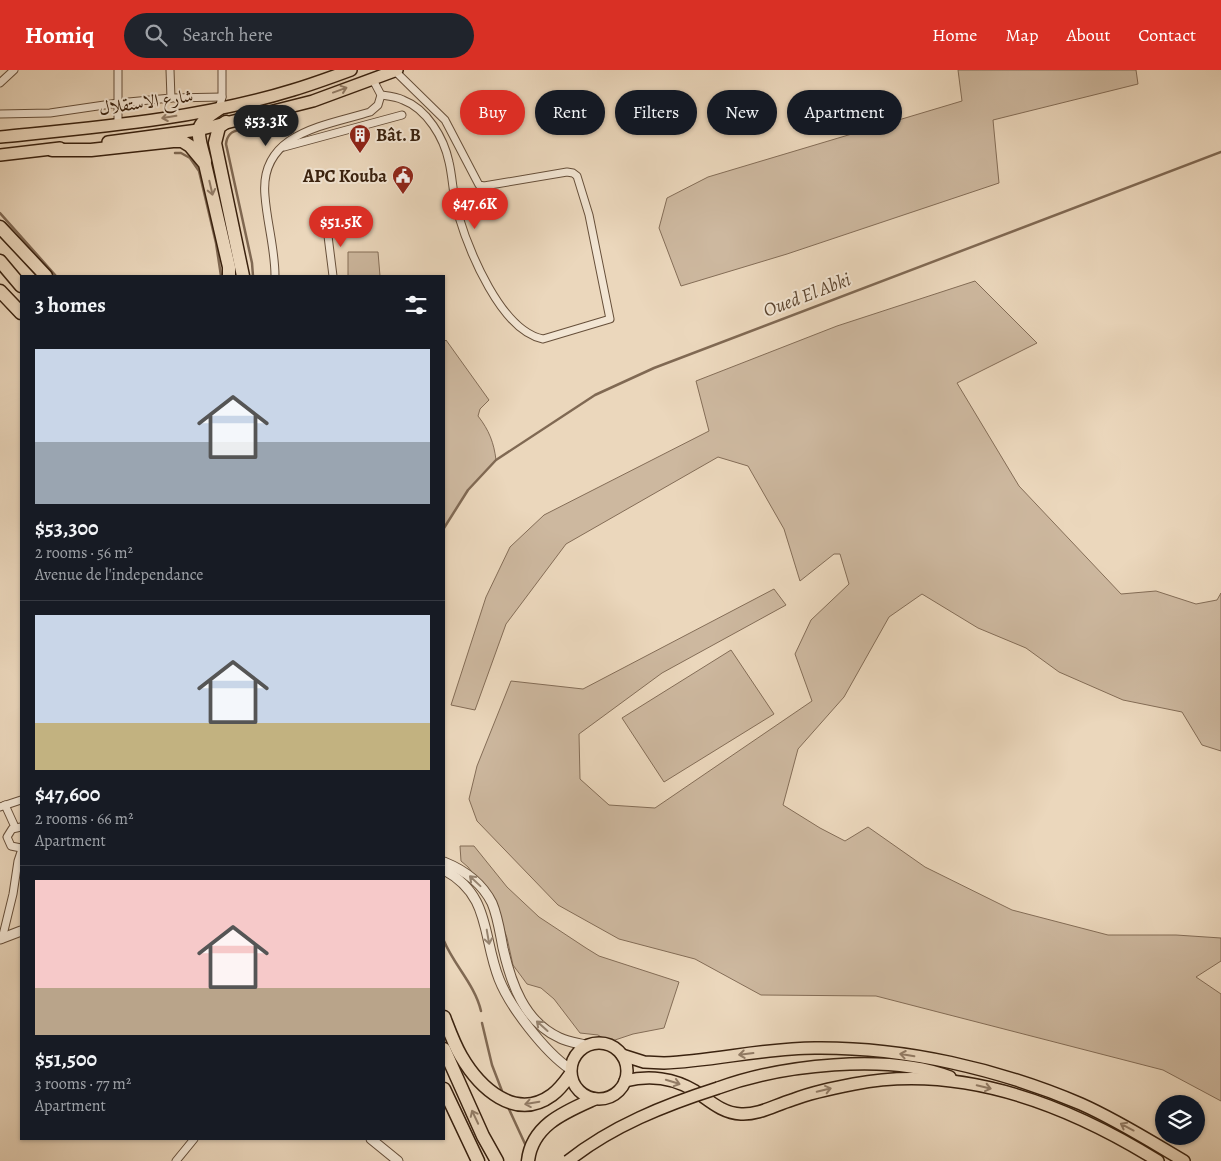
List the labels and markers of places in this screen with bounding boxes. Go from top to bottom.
pin: $53.3K [225,104,307,147]
building icon: Bât. B [348,123,372,154]
place label: Bât. B [376,123,421,147]
place label: APC Kouba [302,164,387,188]
public building icon: APC Kouba [391,164,415,195]
pin: $47.6K [434,188,516,230]
pin: $51.5K [300,206,382,248]

